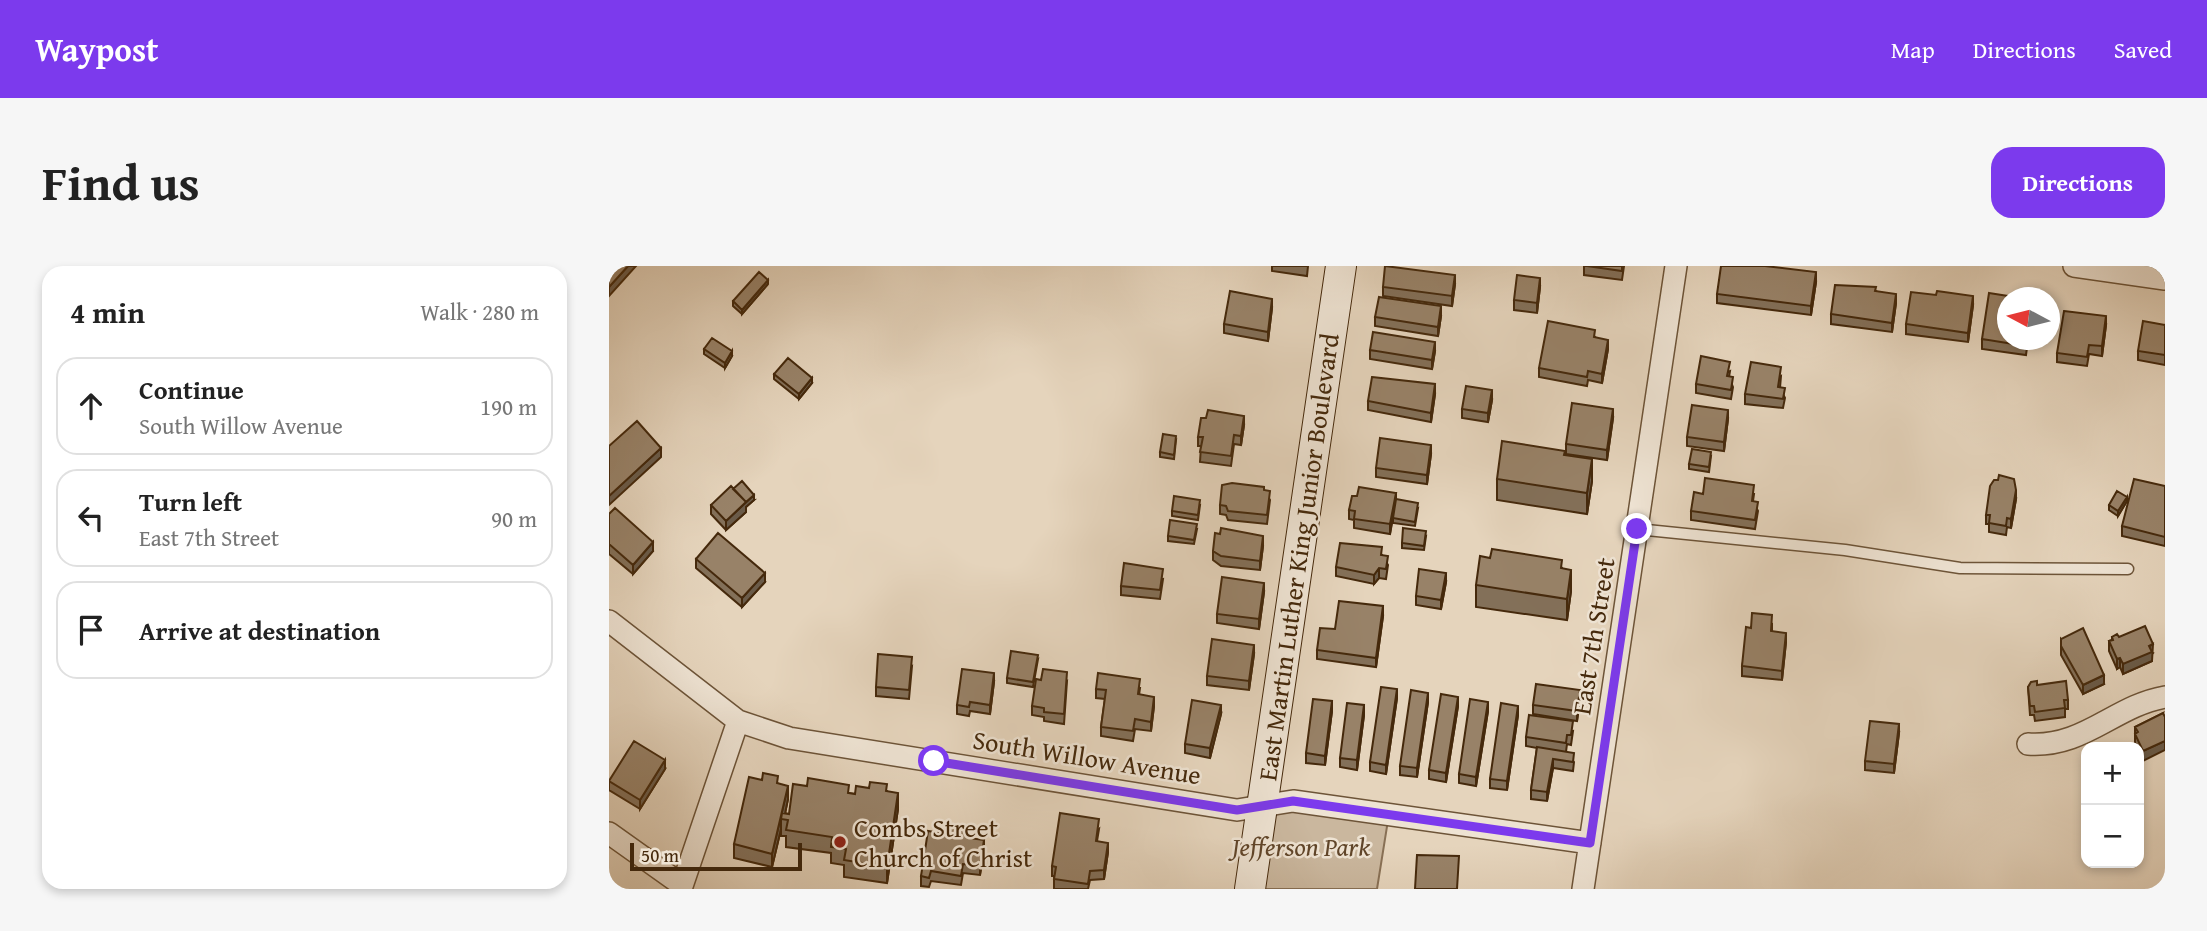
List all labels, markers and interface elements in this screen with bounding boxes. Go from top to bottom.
text: Waypost [35,25,159,73]
text: Map [1891,32,1935,67]
text: Directions [1973,32,2076,67]
text: Saved [2114,32,2172,67]
text: Find us [42,146,200,218]
button: Directions [1991,147,2165,218]
north arrow [1997,287,2060,350]
text: 4 min [70,290,145,334]
text: Walk · 280 m [420,295,539,328]
street label: East Martin Luther King Junior Boulevard [1247,331,1349,783]
text: Continue [139,370,244,409]
icon: ahead [72,387,110,425]
text: 190 m [480,390,537,423]
text: South Willow Avenue [139,409,343,442]
text: Turn left [139,482,242,521]
icon: left [72,499,110,537]
text: 90 m [491,502,537,535]
route end [1621,513,1652,544]
text: East 7th Street [139,521,279,554]
street label: East 7th Street [1561,555,1625,717]
icon: arrive [72,611,110,649]
text: Arrive at destination [139,611,380,650]
street label: South Willow Avenue [970,720,1204,794]
map controls [2081,742,2144,868]
button: + [2081,742,2144,805]
route start [918,745,949,776]
button: − [2081,805,2144,868]
place label: Combs Street Church of Christ [854,808,1032,877]
park label: Jefferson Park [1228,827,1370,866]
marker: Combs Street Church of Christ [832,834,848,850]
scale bar [630,840,801,872]
text: 50 m [641,841,679,869]

